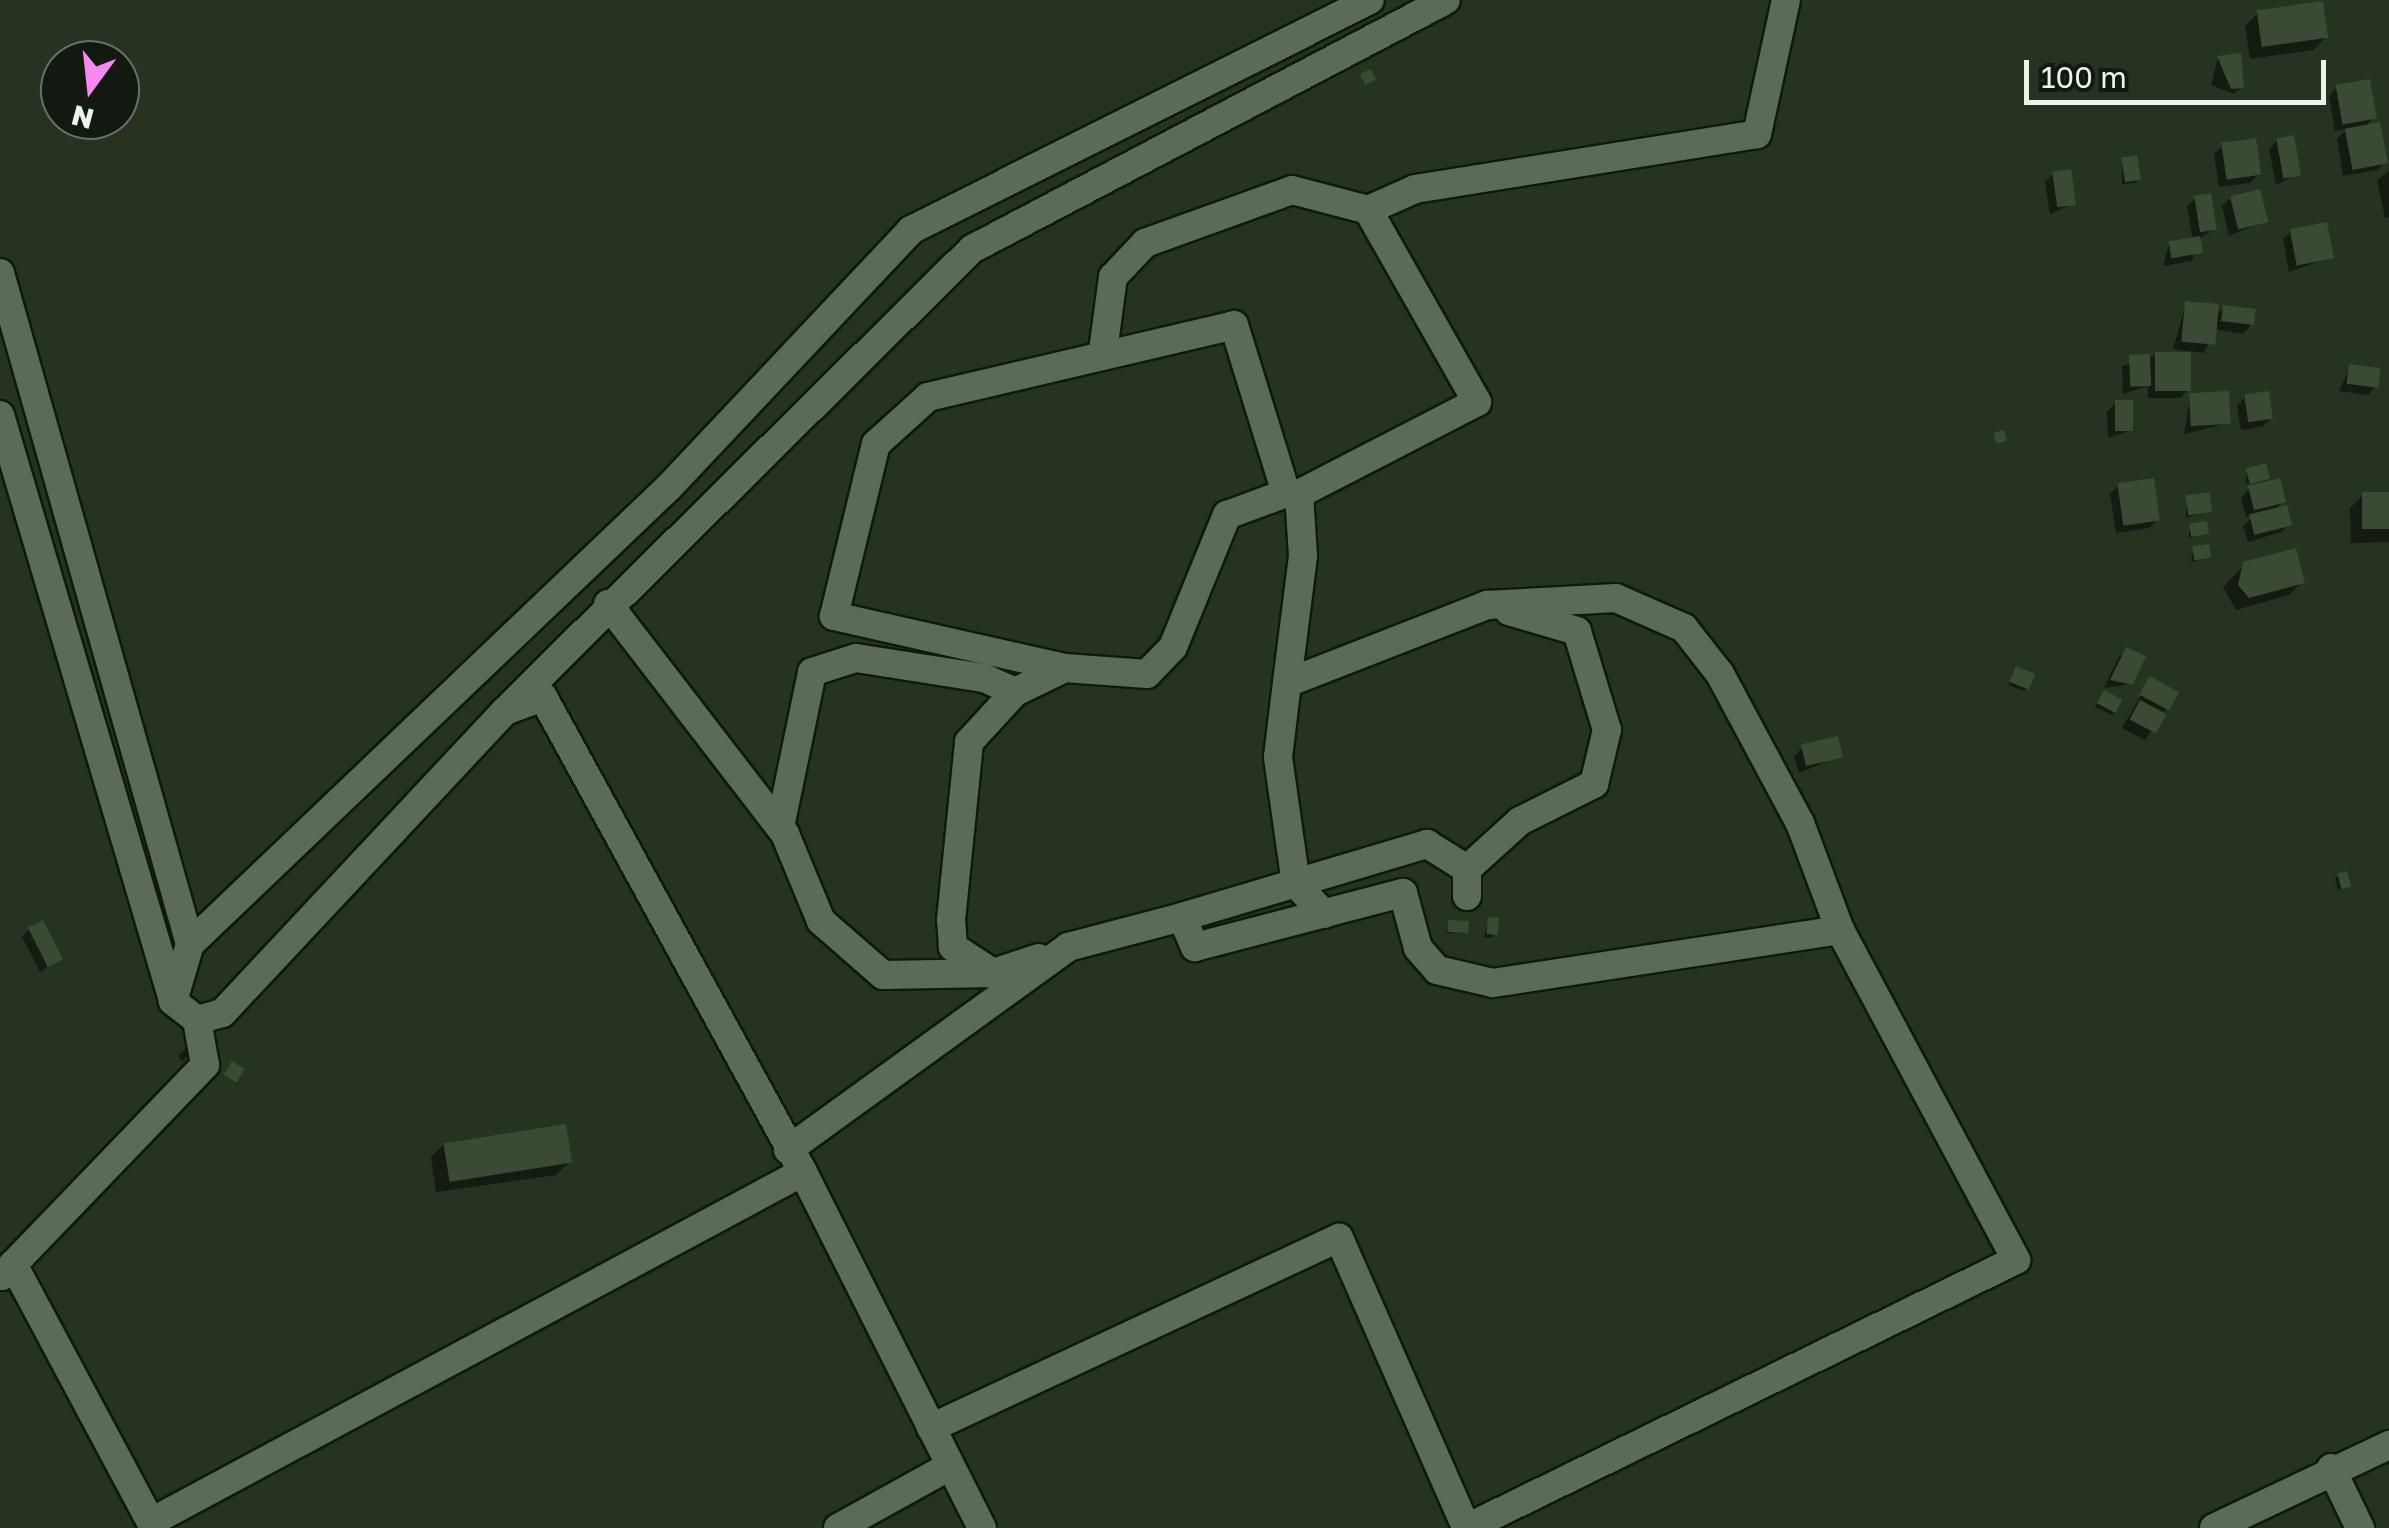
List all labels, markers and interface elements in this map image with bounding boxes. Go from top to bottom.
north arrow [40,40,140,140]
scale bar [2029,40,2332,102]
text: 100 m [2041,59,2127,95]
text: N [68,99,97,136]

